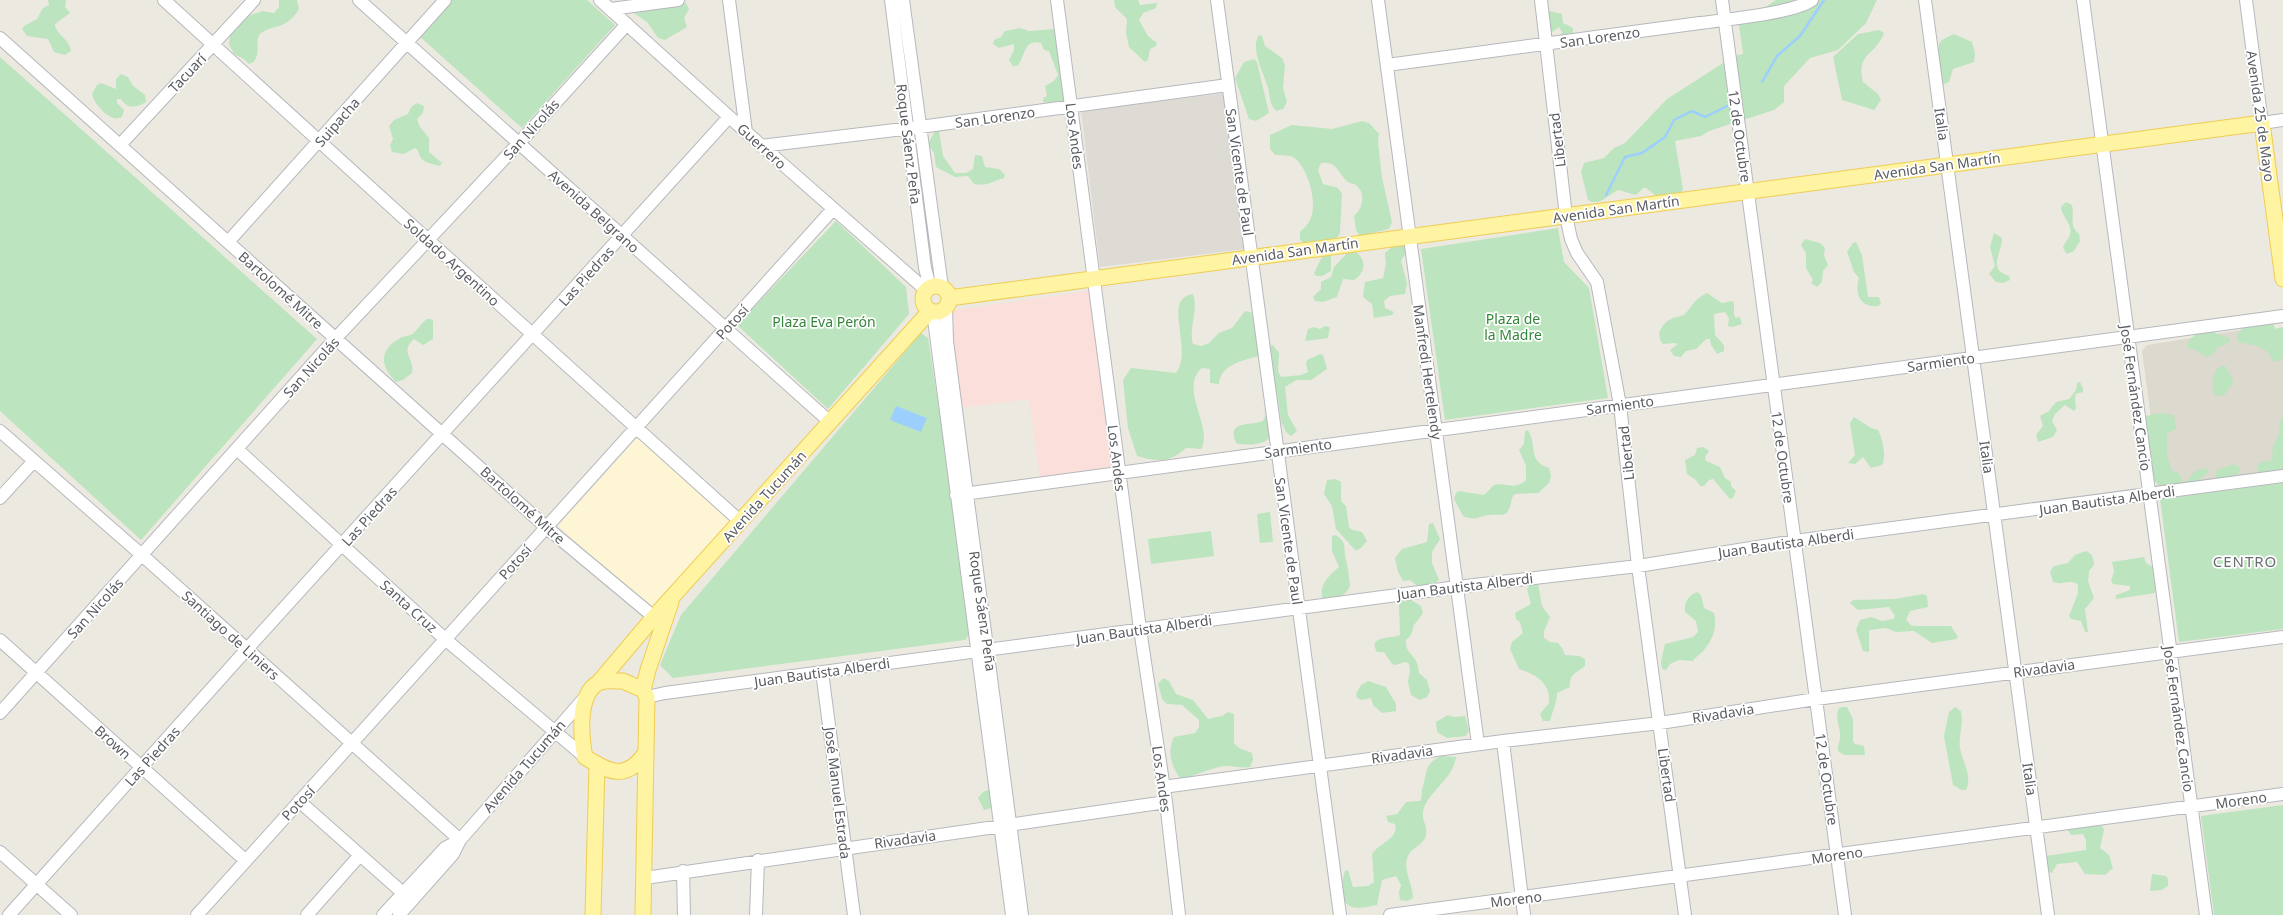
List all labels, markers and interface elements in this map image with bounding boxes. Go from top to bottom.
street label: San Lorenzo [1559,22,1641,52]
street label: Tacuarí [164,49,210,97]
street label: Avenida 25 de Mayo [2242,49,2280,183]
street label: Roque Sáenz Peña [892,83,926,205]
street label: 12 de Octubre [1724,89,1756,184]
street label: Suipacha [310,93,364,151]
street label: San Nicolás [499,94,563,163]
street label: San Lorenzo [954,102,1036,132]
street label: Los Andes [1061,102,1089,171]
street label: Italia [1930,106,1954,142]
street label: San Vicente de Paul [1222,107,1258,237]
street label: Libertad [1544,112,1570,168]
street label: Guerrero [733,119,791,173]
street label: Avenida San Martín [1872,148,2002,184]
street label: Avenida Belgrano [545,165,643,257]
street label: Avenida San Martín [1551,191,1681,227]
street label: Soldado Argentino [400,214,504,310]
street label: Avenida San Martín [1230,233,1360,269]
street label: Las Piedras [554,242,618,310]
street label: Bartolomé Mitre [235,247,327,333]
street label: Potosí [711,300,753,344]
street label: Manfredi Hertelendy [1409,303,1447,442]
park label: Plaza de la Madre [1484,309,1542,344]
park label: Plaza Eva Perón [772,312,876,331]
street label: José Fernández Cancio [2116,322,2156,472]
street label: San Nicolás [279,332,343,401]
street label: Sarmiento [1906,348,1976,376]
street label: Sarmiento [1585,391,1655,419]
street label: 12 de Octubre [1767,410,1799,505]
street label: Los Andes [1103,424,1131,493]
street label: Libertad [1614,425,1638,481]
street label: Sarmiento [1263,434,1333,462]
street label: Italia [1975,439,1999,475]
street label: Avenida Tucumán [718,446,810,546]
street label: Bartolomé Mitre [477,462,569,548]
street label: San Vicente de Paul [1271,476,1307,606]
street label: Juan Bautista Alberdi [2036,481,2176,519]
street label: Las Piedras [337,482,401,550]
street label: Juan Bautista Alberdi [1715,524,1855,562]
street label: Potosí [494,540,536,584]
street label: Roque Sáenz Peña [965,550,1001,672]
district label: CENTRO [2213,551,2277,571]
street label: Juan Bautista Alberdi [1394,568,1534,604]
street label: San Nicolás [63,573,127,642]
street label: Santa Cruz [376,575,442,637]
street label: Santiago de Liniers [178,586,284,684]
street label: Juan Bautista Alberdi [1073,610,1213,648]
street label: José Fernández Cancio [2159,643,2199,793]
street label: Juan Bautista Alberdi [751,653,891,691]
street label: Rivadavia [2012,654,2076,682]
street label: Rivadavia [1691,699,1755,727]
street label: Avenida Tucumán [478,716,570,816]
street label: Brown [91,721,135,763]
street label: Las Piedras [120,722,184,790]
street label: José Manuel Estrada [820,724,856,860]
street label: 12 de Octubre [1811,732,1843,827]
street label: Rivadavia [1370,740,1434,768]
street label: Los Andes [1148,745,1176,814]
street label: Libertad [1654,747,1680,803]
street label: Italia [2018,761,2042,797]
street label: Potosí [277,781,319,824]
street label: Moreno [2214,787,2268,813]
street label: Rivadavia [873,825,937,853]
street label: Moreno [1810,842,1864,868]
street label: Moreno [1489,886,1543,912]

